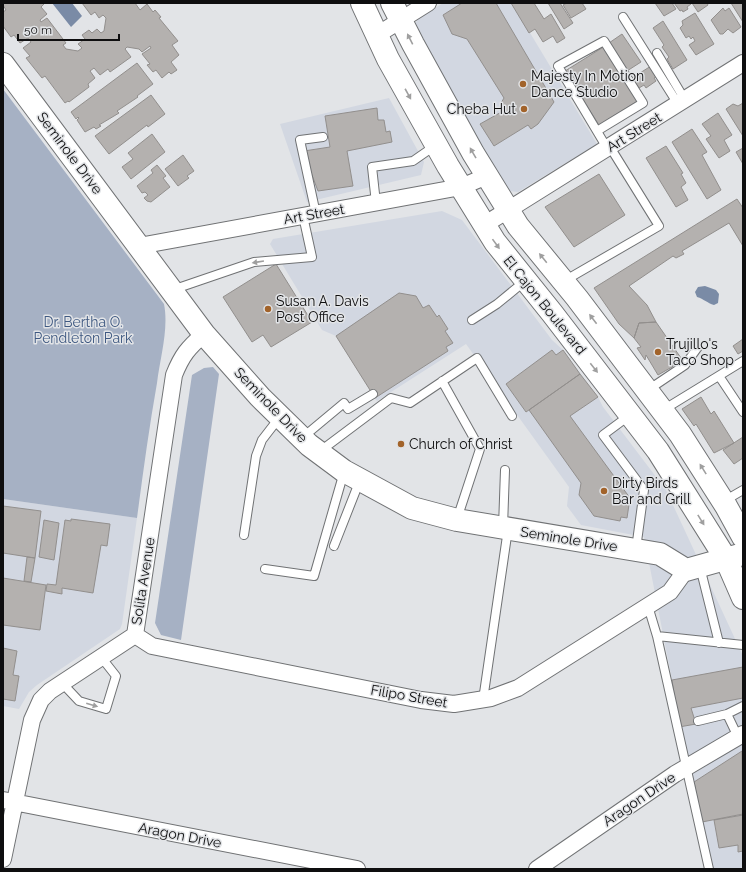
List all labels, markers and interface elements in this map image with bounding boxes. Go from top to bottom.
scale bar [18,16,119,42]
text: 50 m [24,23,52,37]
one-way arrow [407,33,413,45]
place label: Majesty In Motion Dance Studio [531,68,644,100]
marker: Majesty In Motion Dance Studio [518,79,528,89]
one-way arrow [405,88,411,100]
place label: Cheba Hut [447,101,516,117]
marker: Cheba Hut [519,104,529,114]
street label: Seminole Drive [34,109,106,197]
street label: Art Street [604,109,665,155]
one-way arrow [469,147,476,159]
street label: Art Street [282,201,346,227]
one-way arrow [492,238,500,249]
one-way arrow [539,252,548,263]
street label: El Cajon Boulevard [500,253,590,357]
one-way arrow [252,259,264,265]
place label: Susan A. Davis Post Office [276,293,369,325]
marker: Susan A. Davis Post Office [263,304,273,314]
one-way arrow [588,313,597,324]
park label: Dr. Bertha O. Pendleton Park [34,314,133,346]
place label: Trujillo's Taco Shop [666,336,734,368]
marker: Trujillo's Taco Shop [653,347,663,357]
one-way arrow [590,362,598,373]
street label: Seminole Drive [231,364,311,446]
place label: Church of Christ [409,436,513,452]
marker: Church of Christ [396,439,406,449]
one-way arrow [699,463,706,475]
place label: Dirty Birds Bar and Grill [612,475,691,507]
marker: Dirty Birds Bar and Grill [599,486,609,496]
one-way arrow [697,515,705,525]
street label: Seminole Drive [519,523,619,555]
street label: Solita Avenue [128,536,158,626]
street label: Filipo Street [369,681,449,711]
one-way arrow [87,702,99,708]
street label: Aragon Drive [600,769,678,829]
street label: Aragon Drive [137,819,223,851]

